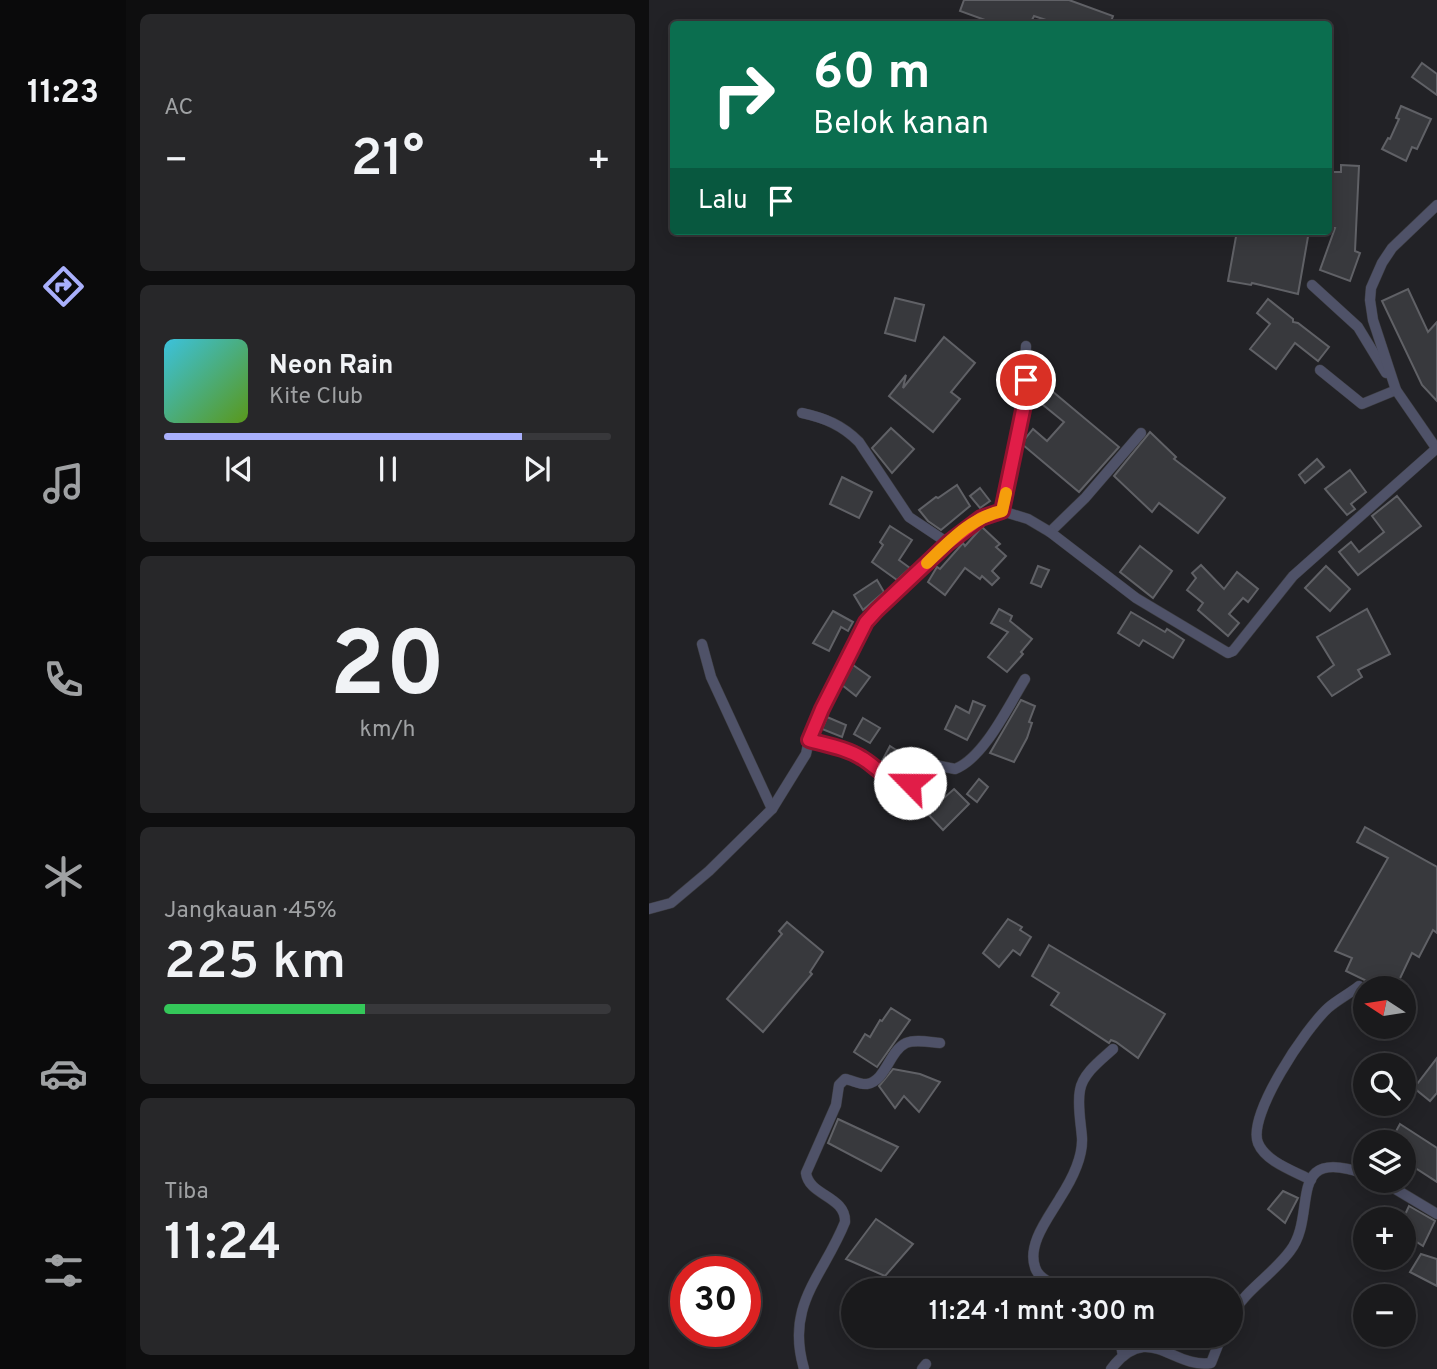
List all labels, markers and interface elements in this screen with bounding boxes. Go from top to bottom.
text: 60 m [813,44,931,106]
icon: right [698,49,789,140]
text: 11:23 [27,74,99,114]
text: AC [164,94,193,123]
text: Belok kanan [813,105,989,145]
text: 21° [351,128,424,194]
text: − [164,138,189,187]
text: + [586,138,611,187]
icon: arrive [762,182,800,220]
text: Lalu [698,185,748,218]
icon: directions [39,262,88,311]
text: Neon Rain [269,350,394,383]
pin [996,350,1056,410]
icon: arrive [1007,361,1045,399]
text: Kite Club [269,383,363,412]
icon: previous [220,450,258,488]
icon: pause [369,450,407,488]
icon: next [518,450,556,488]
icon: music [39,459,88,508]
text: 20 [330,613,445,728]
icon: phone [39,655,88,704]
text: km/h [360,716,415,745]
position arrow [873,746,947,820]
icon: climate [39,852,88,901]
text: Jangkauan · 45% [164,897,337,926]
text: 225 km [164,931,346,997]
north arrow [1353,976,1415,1040]
map controls [1353,976,1416,1347]
icon: car [39,1049,88,1098]
button: search [1353,1053,1416,1116]
button: layers [1353,1130,1416,1193]
text: Tiba [164,1178,209,1207]
button: + [1353,1207,1416,1270]
text: 11:24 [164,1212,282,1278]
icon: filters [39,1246,88,1295]
speed limit sign: 30 [670,1256,761,1347]
button: − [1353,1284,1416,1347]
text: 11:24 · 1 mnt · 300 m [929,1296,1155,1329]

